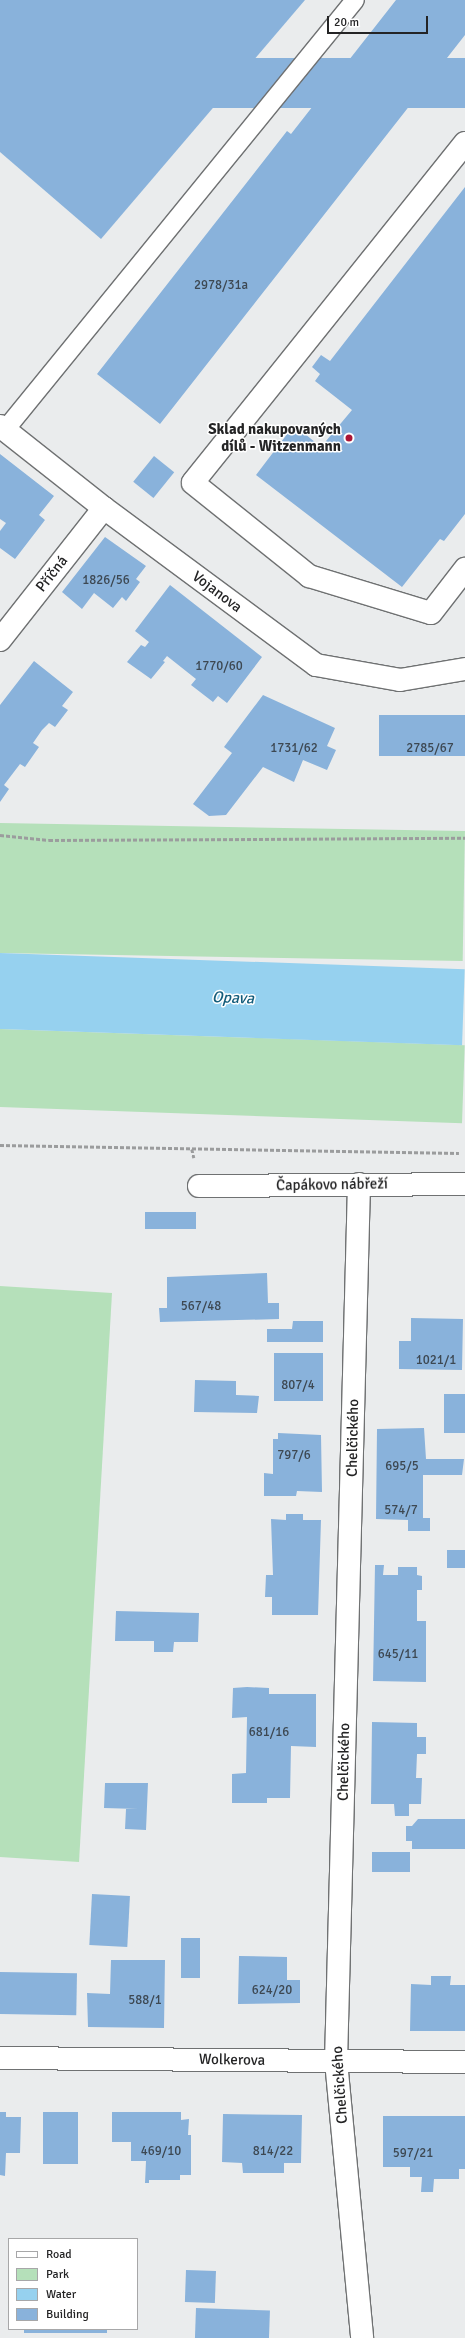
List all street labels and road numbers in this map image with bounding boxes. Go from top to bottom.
street label: Příčná [32,552,72,596]
street label: Vojanova [189,567,245,617]
street label: Čapákovo nábřeží [276,1175,388,1195]
street label: Chelčického [343,1399,363,1477]
street label: Chelčického [334,1723,354,1801]
street label: Chelčického [328,2045,352,2125]
street label: Wolkerova [199,2050,265,2070]

